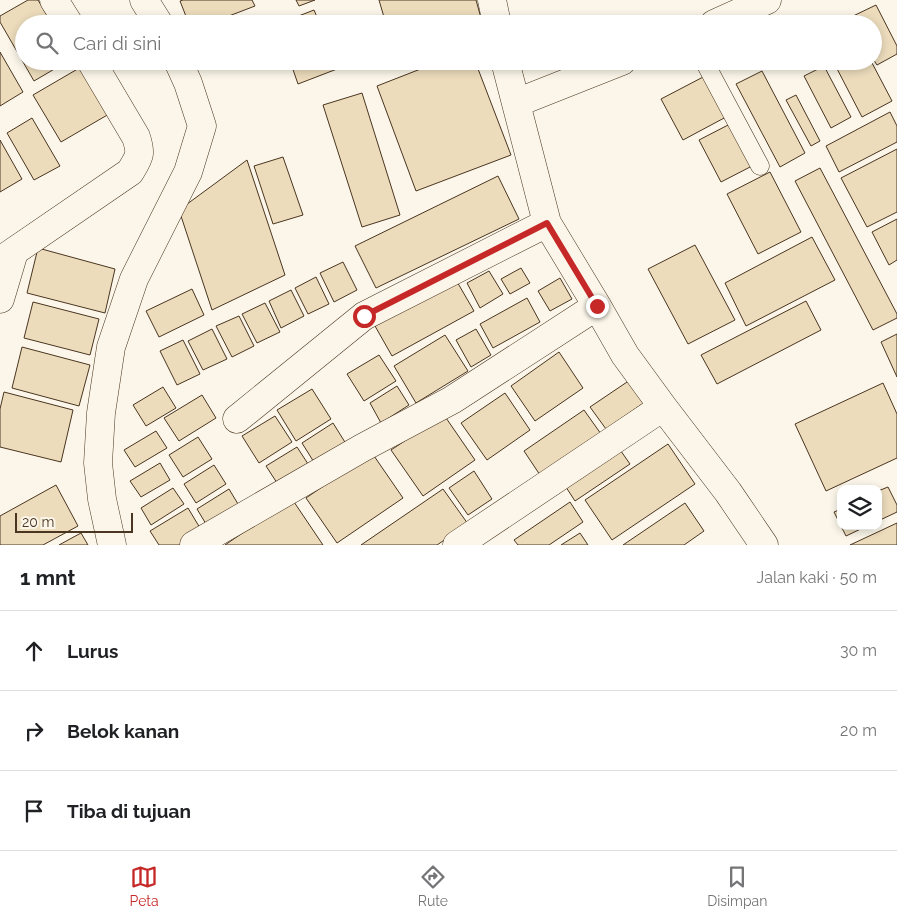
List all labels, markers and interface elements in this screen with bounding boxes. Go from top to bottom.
search box [15,15,882,70]
icon: search [33,29,61,57]
text: Cari di sini [73,32,161,54]
route end [586,295,609,318]
route start [353,305,376,328]
map controls [837,485,882,530]
button: layers [837,485,882,530]
scale bar [15,510,132,533]
text: 20 m [22,514,54,530]
text: 1 mnt [20,565,76,590]
text: Jalan kaki · 50 m [757,568,877,587]
icon: ahead [20,637,48,665]
text: Lurus [67,640,118,662]
text: 30 m [840,641,877,660]
icon: right [20,717,48,745]
text: Belok kanan [67,720,179,742]
text: 20 m [840,721,877,740]
icon: arrive [20,797,48,825]
text: Tiba di tujuan [67,800,191,822]
tab: Peta [130,863,159,909]
tab: Rute [418,863,448,909]
tab: Disimpan [707,863,767,909]

